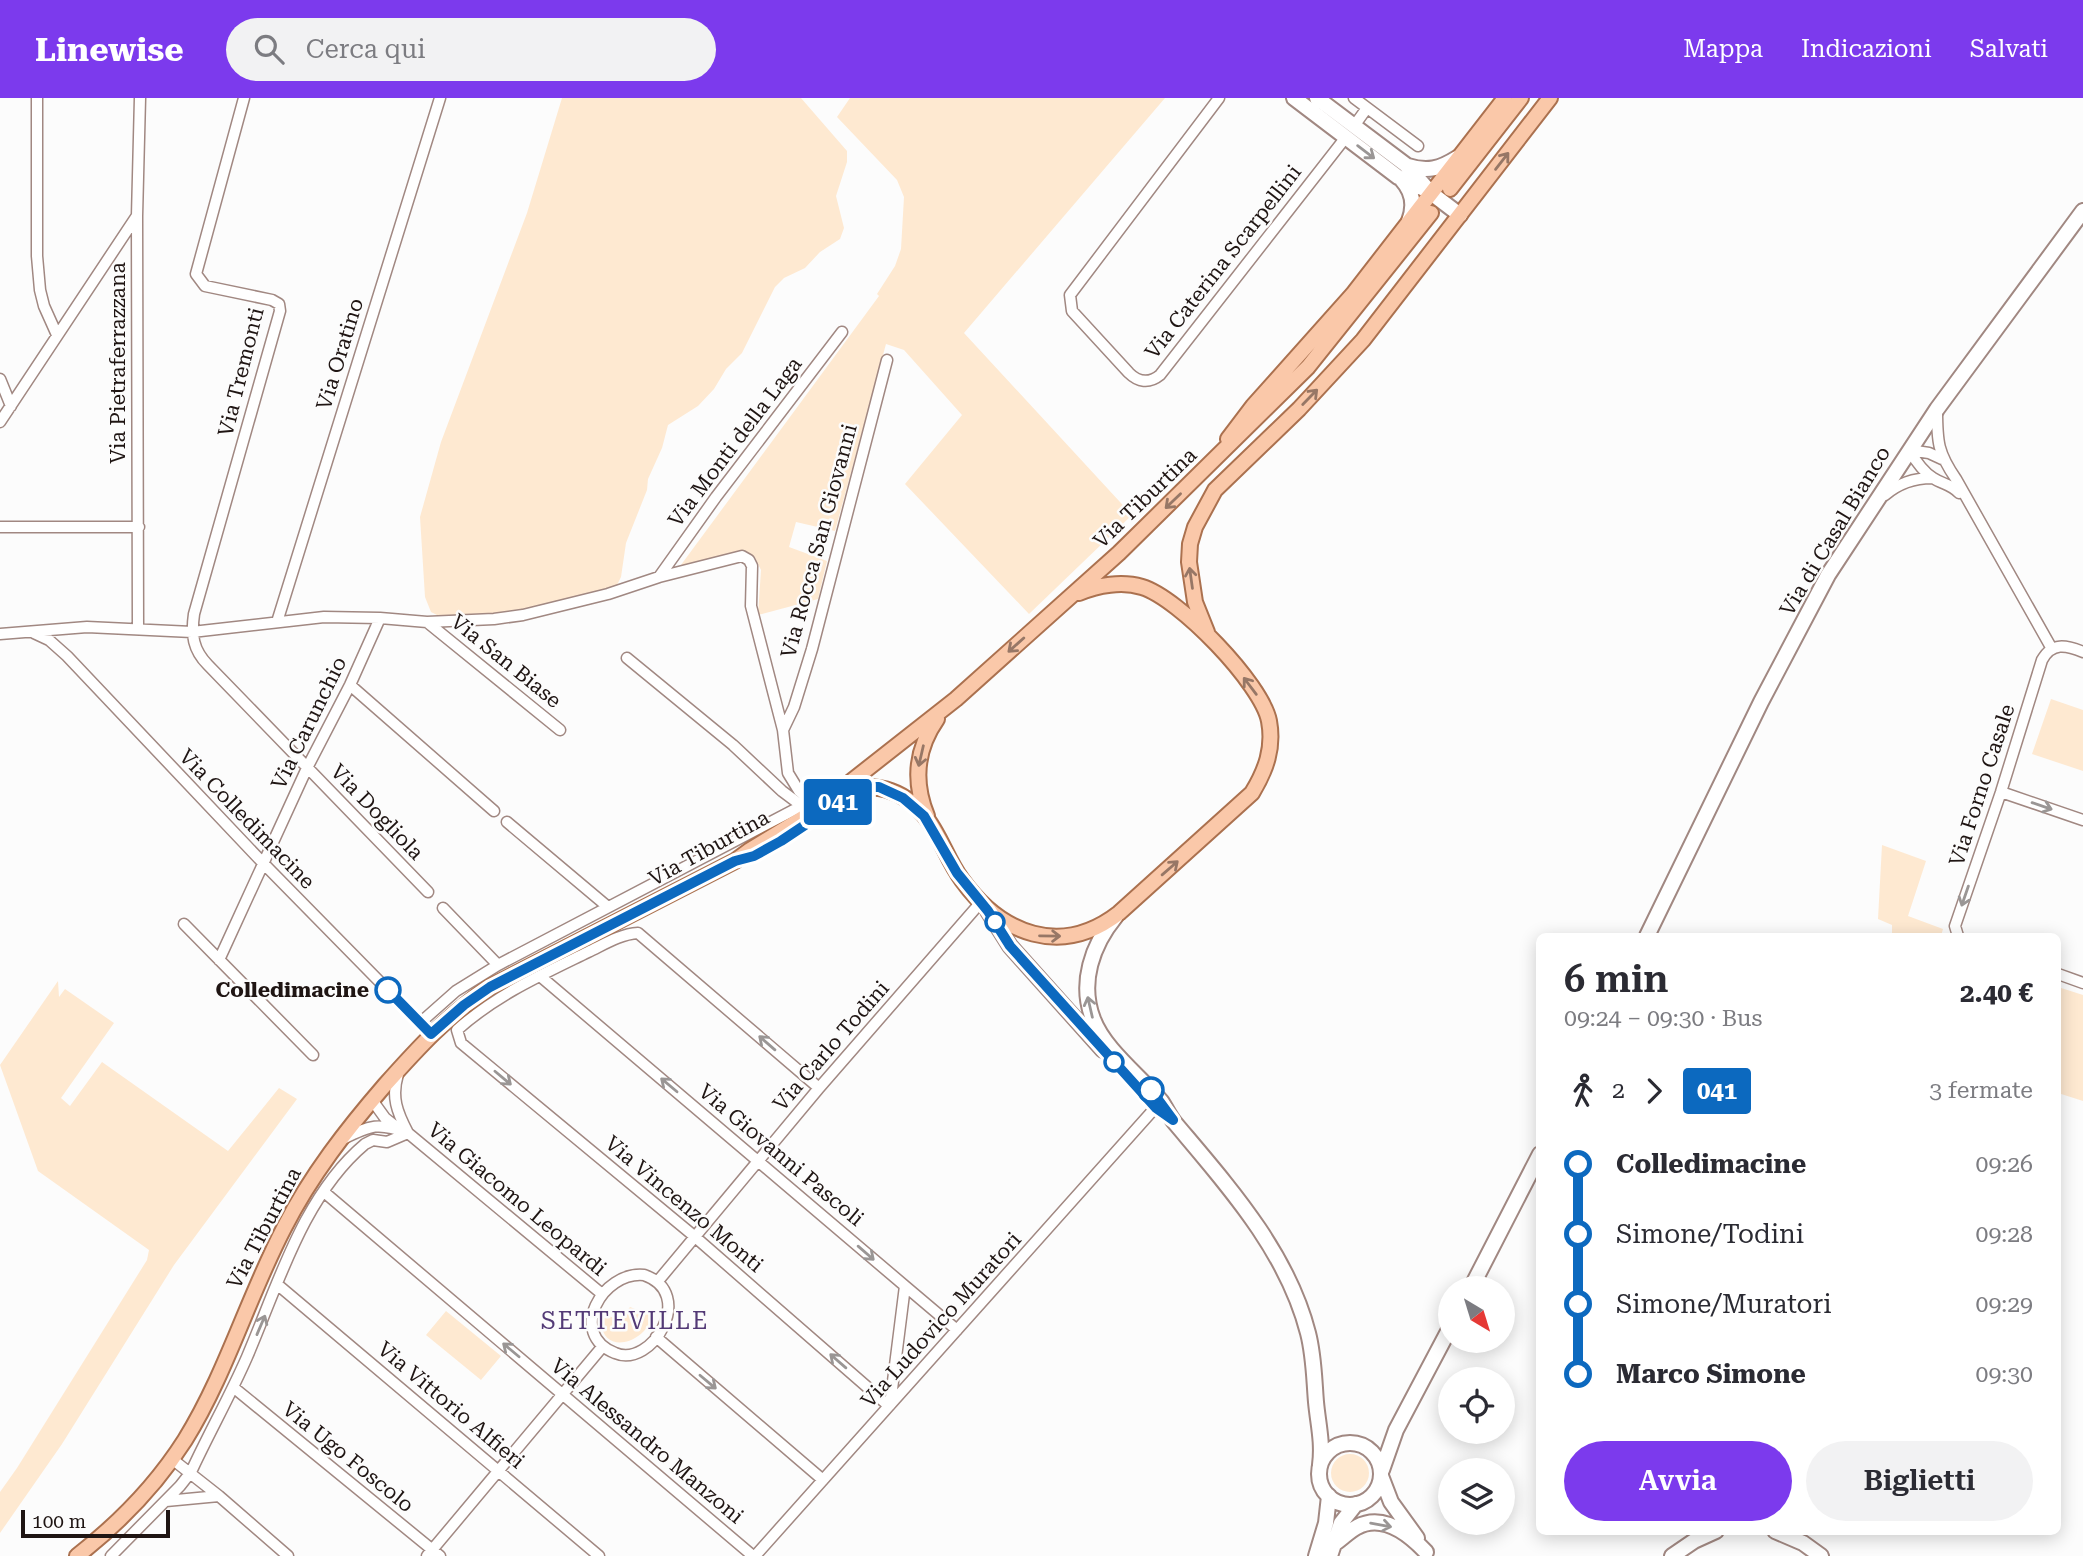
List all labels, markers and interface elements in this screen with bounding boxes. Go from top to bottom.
search box [226,18,716,81]
text: Linewise [35,30,184,69]
icon: search [250,30,288,68]
text: Cerca qui [306,34,425,64]
text: Mappa [1683,35,1763,63]
text: Indicazioni [1801,35,1932,63]
text: Salvati [1970,35,2048,63]
one-way arrow [1356,145,1374,160]
one-way arrow [1494,152,1509,170]
street label: Via Caterina Scarpellini [1140,160,1306,364]
street label: Via Pietraferrazzana [106,262,130,464]
street label: Via Oratino [312,295,368,413]
street label: Via Tremonti [213,305,269,439]
street label: Via Monti della Laga [663,352,807,532]
one-way arrow [1302,389,1319,406]
street label: Via Rocca San Giovanni [776,421,862,661]
street label: Via Tiburtina [1089,442,1202,553]
street label: Via di Casal Bianco [1775,442,1895,620]
one-way arrow [1165,492,1182,509]
one-way arrow [1184,567,1197,590]
street label: Via San Biase [446,609,566,713]
one-way arrow [1007,637,1025,653]
street label: Via Carunchio [266,653,352,793]
one-way arrow [1243,677,1258,696]
street label: Via Forno Casale [1945,701,2019,869]
street label: Via Colledimacine [174,744,320,894]
one-way arrow [914,744,927,767]
street label: Via Dogliola [326,759,429,865]
line badge: 041 [798,779,878,825]
text: 041 [818,788,858,816]
one-way arrow [2031,801,2053,813]
street label: Via Tiburtina [645,805,774,891]
one-way arrow [1161,860,1179,876]
one-way arrow [1958,885,1970,907]
unlabelled marker [985,912,1005,932]
one-way arrow [1038,929,1061,942]
text: 6 min [1564,957,1669,1001]
street label: Via Carlo Todini [768,976,894,1116]
marker: Colledimacine [375,977,401,1003]
place label: Colledimacine [215,978,369,1002]
text: 2.40 € [1960,978,2033,1008]
one-way arrow [1083,996,1096,1019]
text: 09:24 – 09:30 · Bus [1564,1005,1762,1032]
one-way arrow [758,1035,776,1051]
unlabelled marker [1104,1052,1124,1072]
one-way arrow [494,1070,512,1086]
icon: walk [1564,1072,1602,1110]
icon: forward [1635,1072,1673,1110]
one-way arrow [660,1077,678,1093]
unlabelled marker [1138,1077,1164,1103]
text: 2 [1612,1077,1625,1104]
text: 041 [1697,1077,1737,1105]
text: 3 fermate [1929,1077,2033,1104]
street label: Via Giovanni Pascoli [694,1079,868,1231]
street label: Via Giacomo Leopardi [423,1117,611,1281]
street label: Via Vincenzo Monti [600,1131,768,1277]
text: Colledimacine [1616,1149,1806,1179]
text: 09:26 [1976,1151,2033,1178]
street label: Via Tiburtina [222,1163,306,1293]
text: Simone/Todini [1616,1219,1804,1249]
text: 09:28 [1976,1221,2033,1248]
street label: Via Ludovico Muratori [856,1227,1026,1413]
one-way arrow [857,1245,875,1261]
north arrow [1438,1276,1516,1353]
map controls [1438,1276,1515,1535]
text: Simone/Muratori [1616,1289,1832,1319]
text: 09:29 [1976,1291,2033,1318]
district label: SETTEVILLE [541,1307,709,1335]
one-way arrow [255,1315,268,1336]
street label: Via Vittorio Alfieri [373,1337,529,1474]
one-way arrow [502,1342,520,1358]
one-way arrow [829,1353,847,1369]
street label: Via Alessandro Manzoni [546,1354,748,1529]
text: Marco Simone [1616,1359,1806,1389]
text: 09:30 [1976,1361,2033,1388]
button: locate [1438,1367,1515,1444]
one-way arrow [699,1373,717,1389]
street label: Via Ugo Foscolo [277,1397,419,1517]
button: Avvia [1564,1441,1792,1521]
button: Biglietti [1806,1441,2033,1521]
button: layers [1438,1458,1515,1535]
scale bar [21,1507,170,1539]
text: 100 m [32,1510,86,1533]
one-way arrow [1370,1519,1392,1532]

